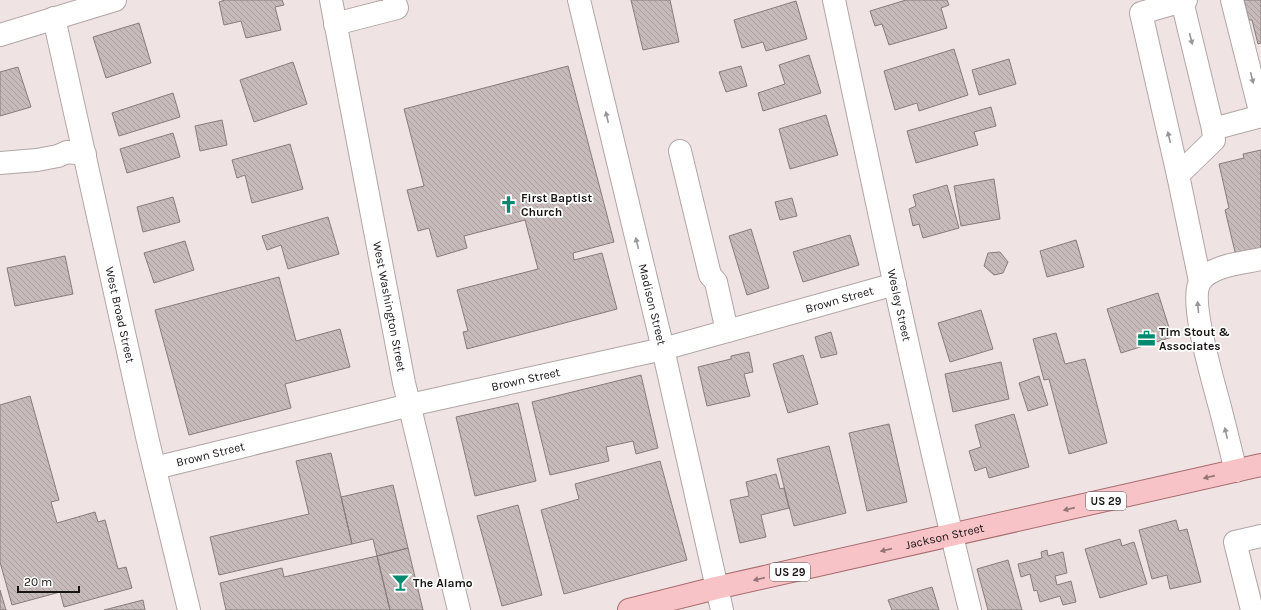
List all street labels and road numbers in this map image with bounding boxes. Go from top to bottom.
street label: West Washington Street [370,240,409,373]
street label: Madison Street [636,262,669,347]
street label: West Broad Street [102,265,138,365]
street label: Wesley Street [885,268,914,343]
street label: Brown Street [804,283,876,316]
street label: Brown Street [490,365,562,394]
street label: Brown Street [175,439,247,470]
road number: US 29 [1086,492,1126,510]
street label: Jackson Street [904,521,986,552]
road number: US 29 [770,563,810,581]

